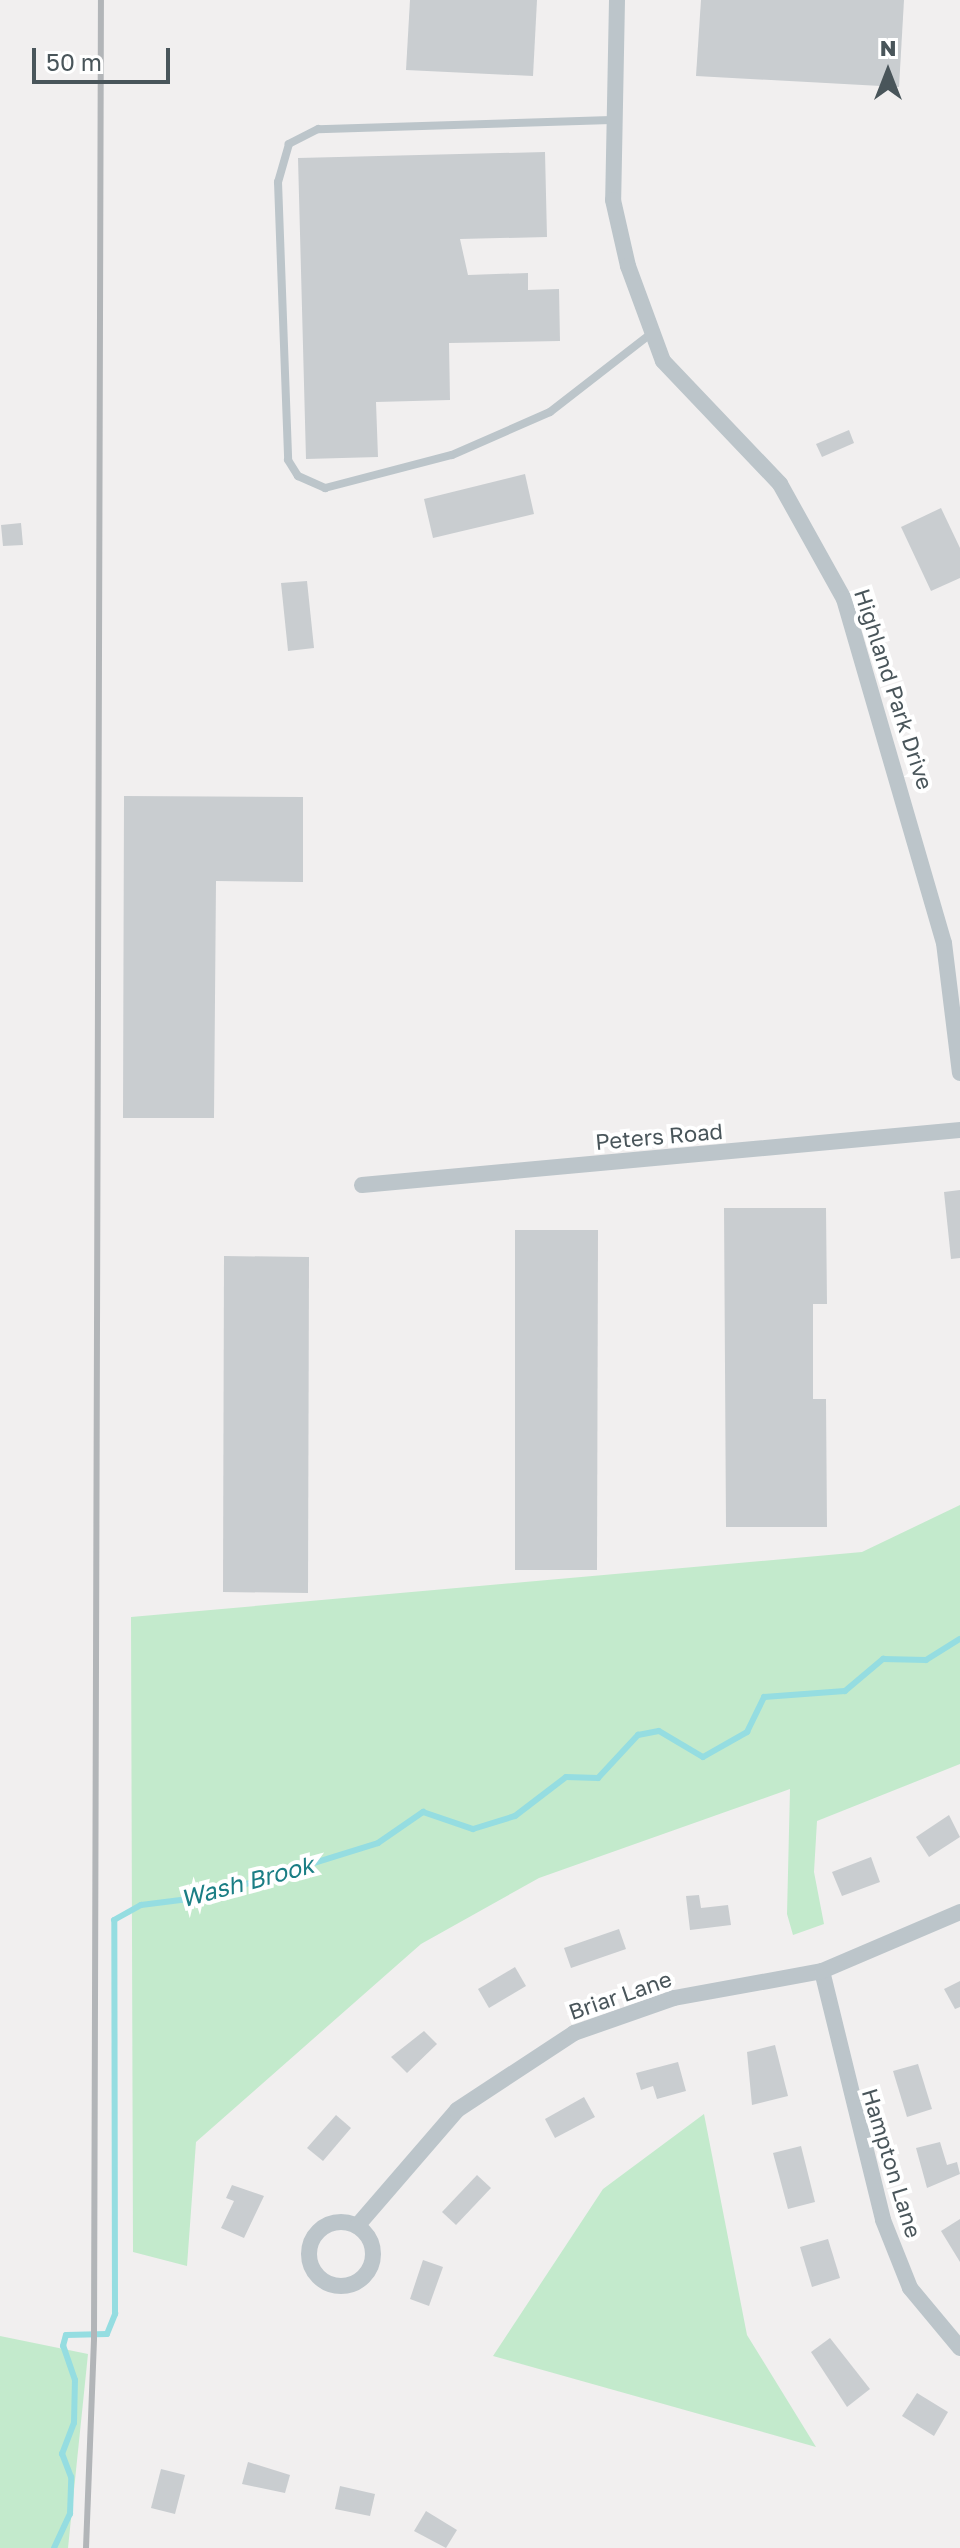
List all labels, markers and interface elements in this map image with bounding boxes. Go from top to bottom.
scale bar [36,32,174,82]
north arrow [848,32,928,112]
text: N [880,34,896,61]
text: 50 m [46,47,102,76]
street label: Highland Park Drive [849,585,939,793]
street label: Peters Road [594,1117,724,1155]
water label: Wash Brook [177,1849,317,1913]
street label: Briar Lane [565,1965,675,2025]
street label: Hampton Lane [857,2085,927,2241]

